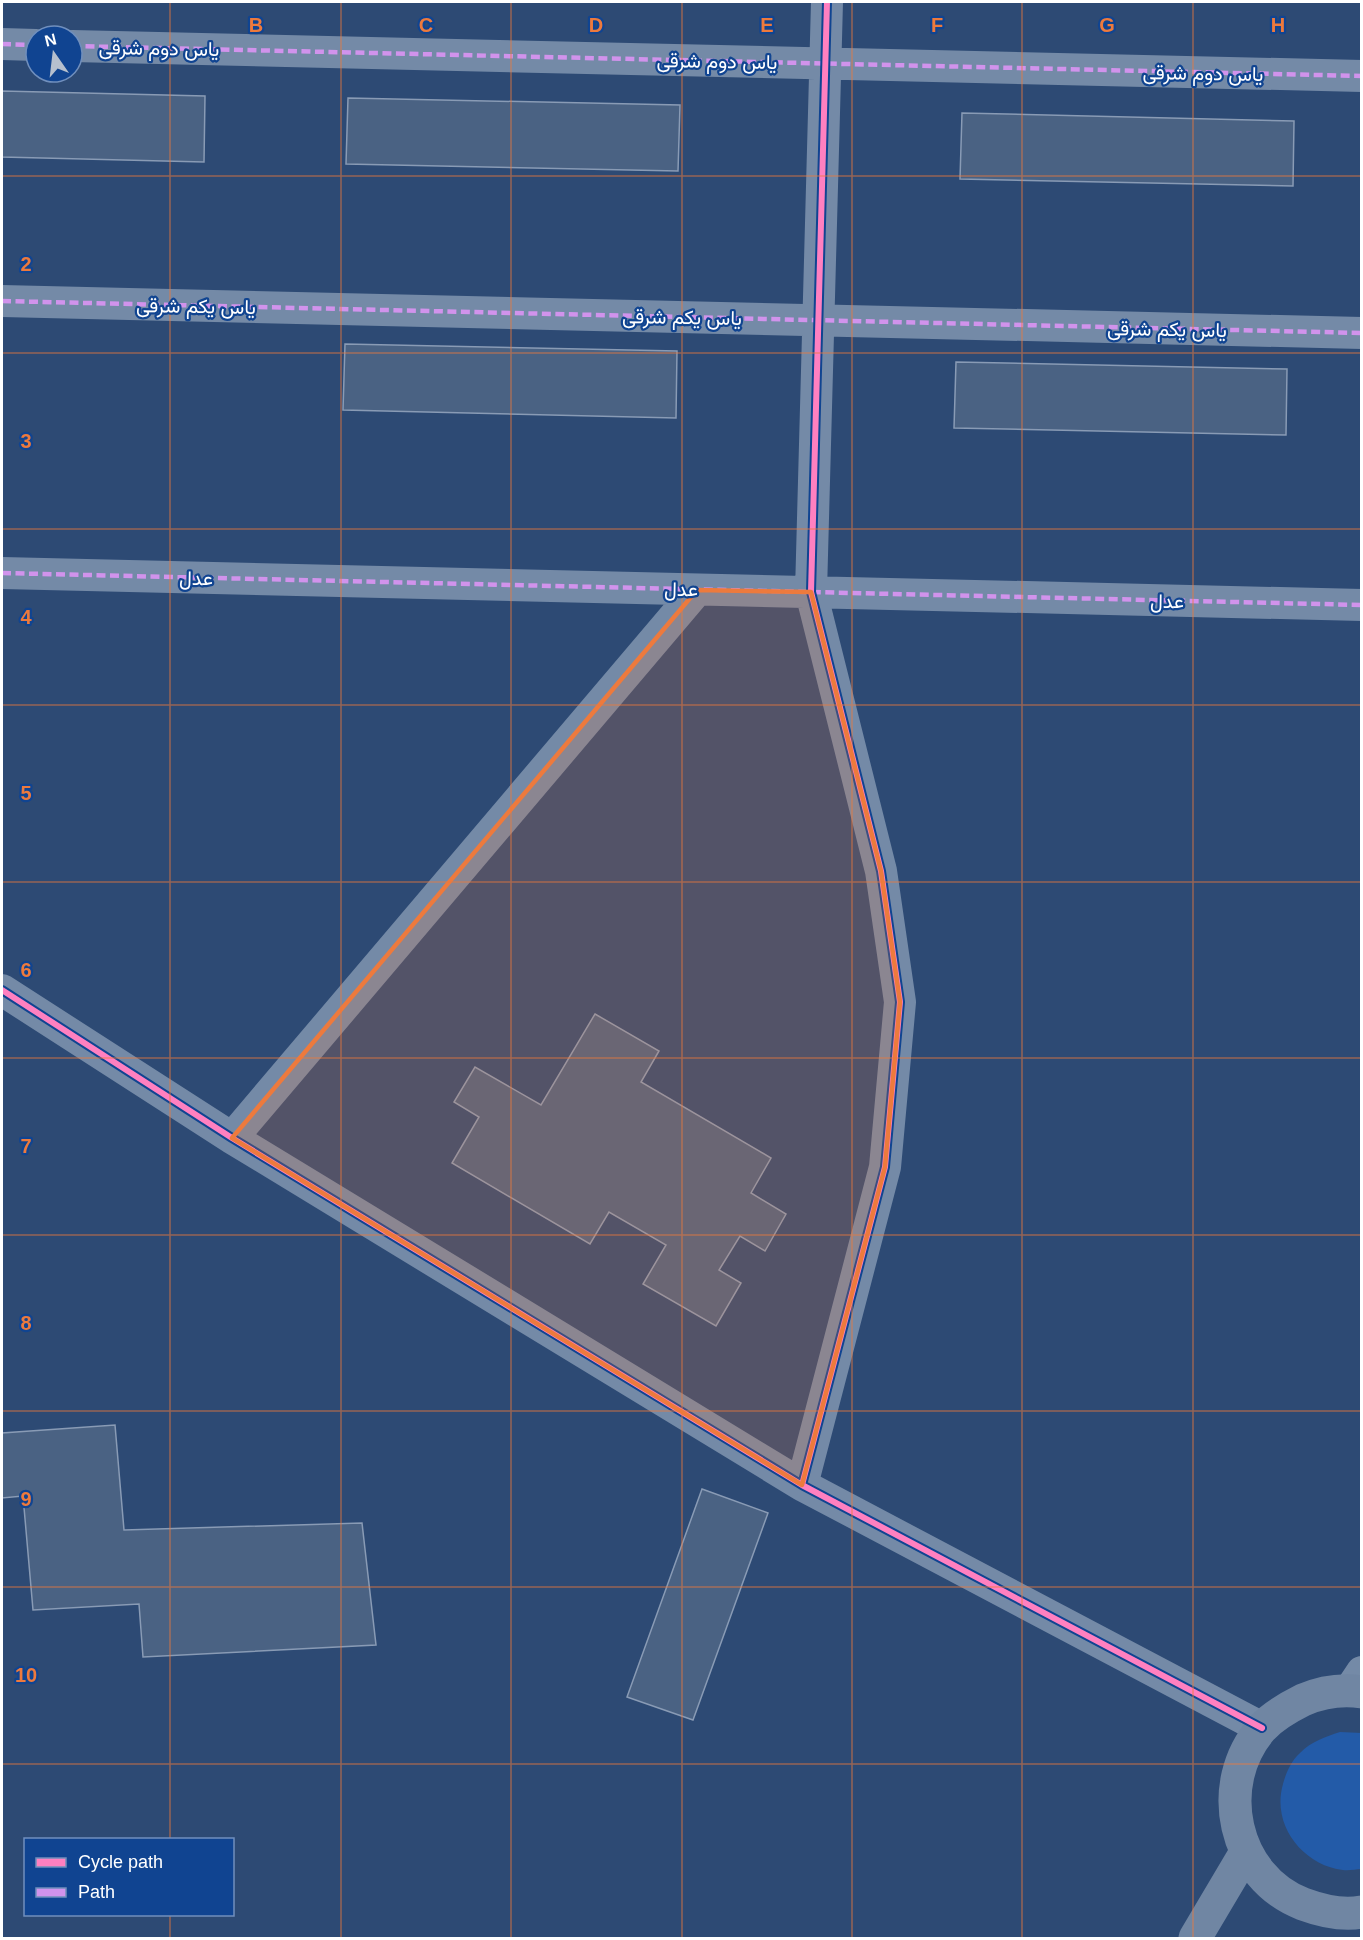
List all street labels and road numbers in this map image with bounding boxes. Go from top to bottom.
street label: یاس دوم شرقی [98,36,220,62]
street label: یاس دوم شرقی [656,49,778,75]
street label: یاس دوم شرقی [1142,61,1264,87]
street label: یاس یکم شرقی [136,294,256,320]
street label: یاس یکم شرقی [622,305,742,331]
street label: یاس یکم شرقی [1107,317,1227,343]
street label: عدل [179,567,213,590]
street label: عدل [664,578,698,601]
street label: عدل [1150,590,1184,613]

